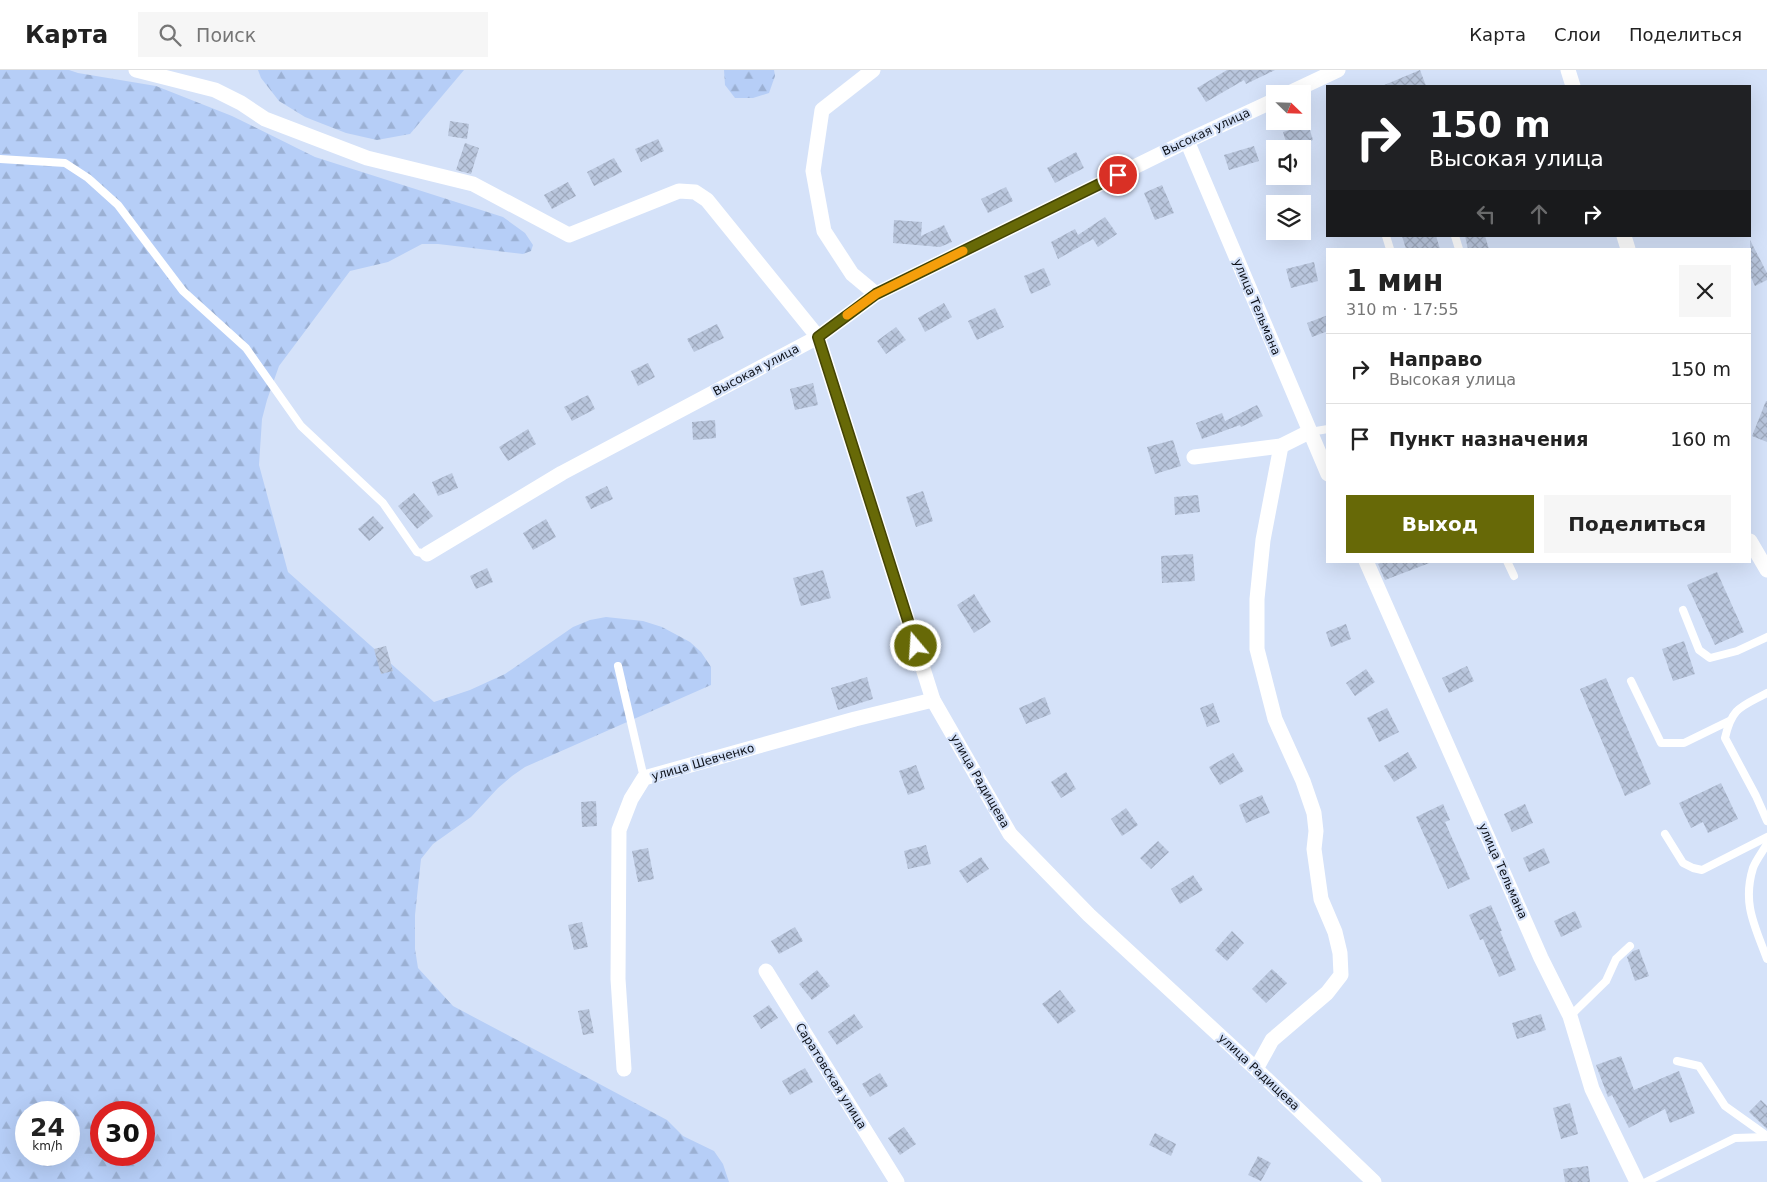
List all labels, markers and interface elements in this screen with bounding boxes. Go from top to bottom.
search box [138,12,488,57]
text: Карта [25,21,108,49]
icon: search [156,21,184,49]
text: Поиск [196,24,256,46]
text: Карта [1469,24,1526,45]
text: Слои [1554,24,1601,45]
text: Поделиться [1629,24,1742,45]
north arrow [1266,85,1311,130]
map controls [1266,85,1311,240]
icon: right [1346,105,1411,170]
text: 150 m [1429,105,1551,145]
street label: Высокая улица [1160,106,1252,158]
button: sound [1266,140,1311,185]
text: Высокая улица [1429,146,1604,171]
pin [1097,154,1139,196]
icon: arrive [1104,161,1132,189]
button: layers [1266,195,1311,240]
icon: left [1472,200,1500,228]
icon: ahead [1525,200,1553,228]
icon: right [1578,200,1606,228]
street label: улица Тельмана [1230,257,1284,357]
text: 1 мин [1346,263,1444,298]
button: close [1679,265,1731,317]
text: 310 m · 17:55 [1346,300,1459,319]
street label: Высокая улица [711,341,801,399]
text: Направо [1389,348,1482,370]
icon: right [1346,355,1374,383]
text: 150 m [1670,358,1731,380]
text: Высокая улица [1389,370,1516,389]
icon: arrive [1346,425,1374,453]
text: Пункт назначения [1389,428,1588,450]
text: 160 m [1670,428,1731,450]
button: Выход [1346,495,1534,553]
button: Поделиться [1544,495,1731,553]
position arrow [889,619,941,671]
street label: улица Радищева [948,732,1012,830]
street label: улица Шевченко [650,741,756,783]
street label: улица Тельмана [1476,821,1530,921]
street label: Саратовская улица [793,1020,869,1132]
street label: улица Радищева [1216,1031,1302,1113]
speed limit sign: 30 [90,1101,155,1166]
text: 24 [30,1113,65,1142]
text: km/h [32,1139,63,1153]

